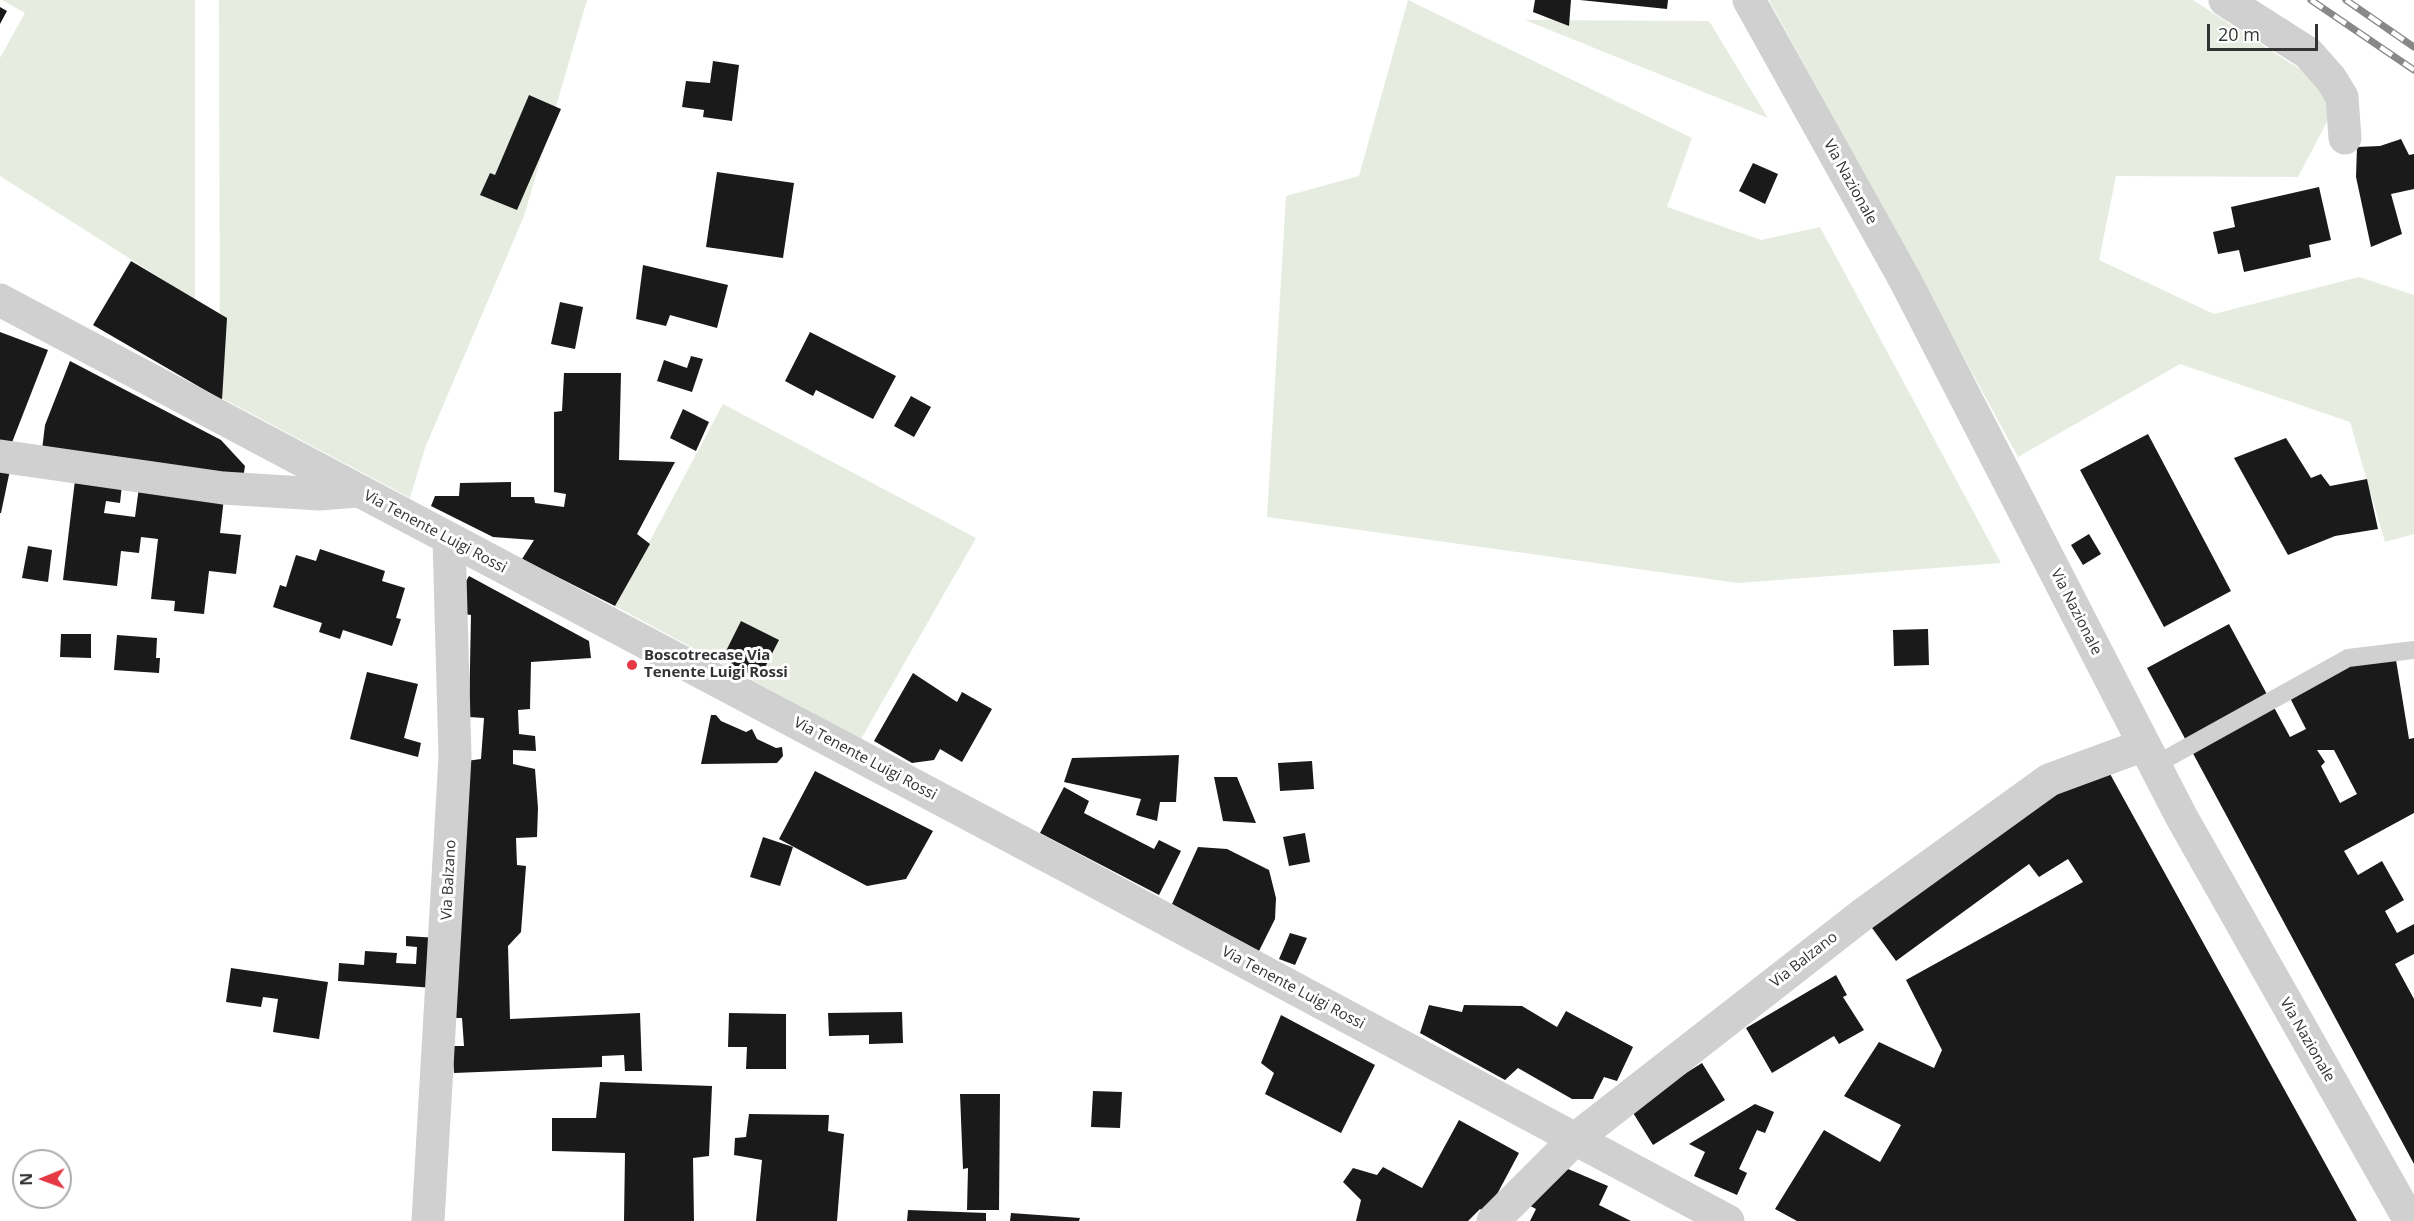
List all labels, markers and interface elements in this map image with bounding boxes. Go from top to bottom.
scale bar [2210,12,2321,50]
text: 20 m [2218,22,2260,46]
street label: Via Nazionale [1819,136,1881,228]
street label: Via Tenente Luigi Rossi [361,487,509,577]
street label: Via Nazionale [2047,566,2105,658]
place label: Boscotrecase Via Tenente Luigi Rossi [644,647,788,682]
marker: Boscotrecase Via Tenente Luigi Rossi [625,658,639,672]
street label: Via Tenente Luigi Rossi [791,714,939,804]
street label: Via Balzano [438,839,460,921]
street label: Via Balzano [1767,928,1841,992]
street label: Via Tenente Luigi Rossi [1219,943,1367,1033]
street label: Via Nazionale [2276,995,2338,1085]
north arrow [12,1149,72,1209]
text: N [15,1173,37,1186]

